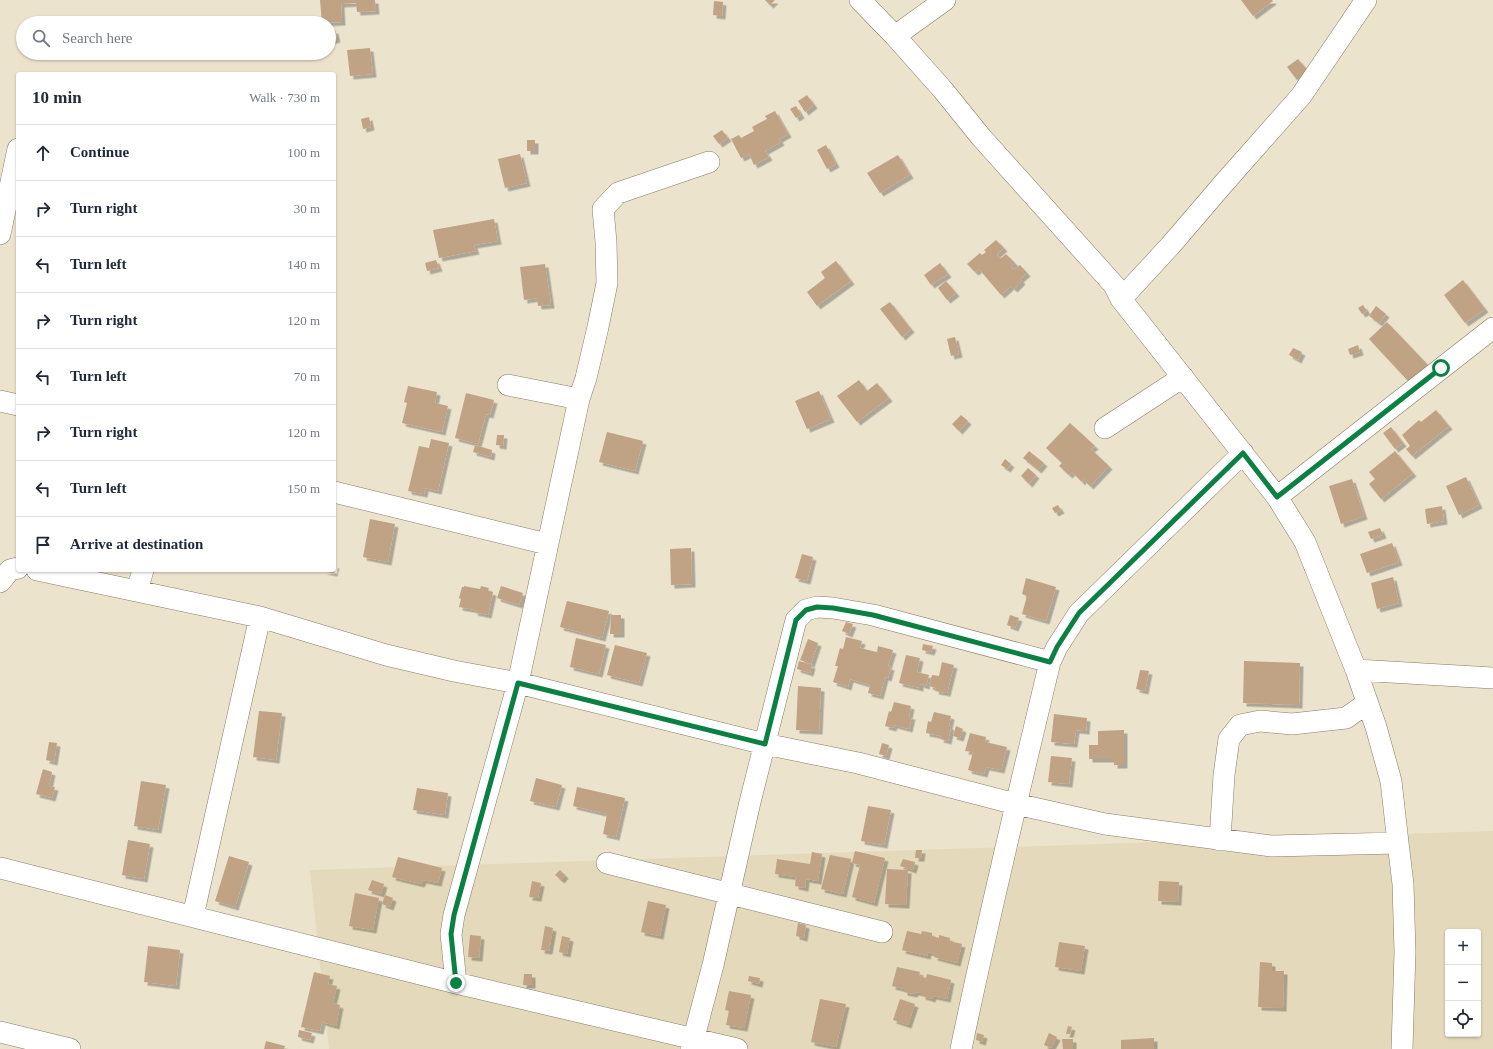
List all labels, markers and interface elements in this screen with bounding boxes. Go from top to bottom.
search box [16,16,336,60]
icon: search [30,27,52,49]
text: Search here [62,30,132,46]
text: 10 min [32,88,82,107]
text: Walk · 730 m [249,90,320,105]
icon: ahead [32,142,54,164]
text: Continue [70,144,129,160]
text: 100 m [287,145,320,160]
icon: right [32,198,54,220]
text: Turn right [70,200,137,216]
text: 30 m [294,201,320,216]
icon: left [32,254,54,276]
text: Turn left [70,256,127,272]
text: 140 m [287,257,320,272]
icon: right [32,310,54,332]
text: Turn right [70,312,137,328]
text: 120 m [287,313,320,328]
route start [1432,359,1450,377]
icon: left [32,366,54,388]
text: Turn left [70,368,127,384]
text: 70 m [294,369,320,384]
icon: right [32,422,54,444]
text: Turn right [70,424,137,440]
text: 120 m [287,425,320,440]
icon: left [32,478,54,500]
text: Turn left [70,480,127,496]
text: 150 m [287,481,320,496]
icon: arrive [32,534,54,556]
text: Arrive at destination [70,536,203,552]
map controls [1445,929,1481,1037]
button: + [1445,929,1481,965]
button: − [1445,965,1481,1001]
route end [447,974,465,992]
button: locate [1445,1001,1481,1037]

